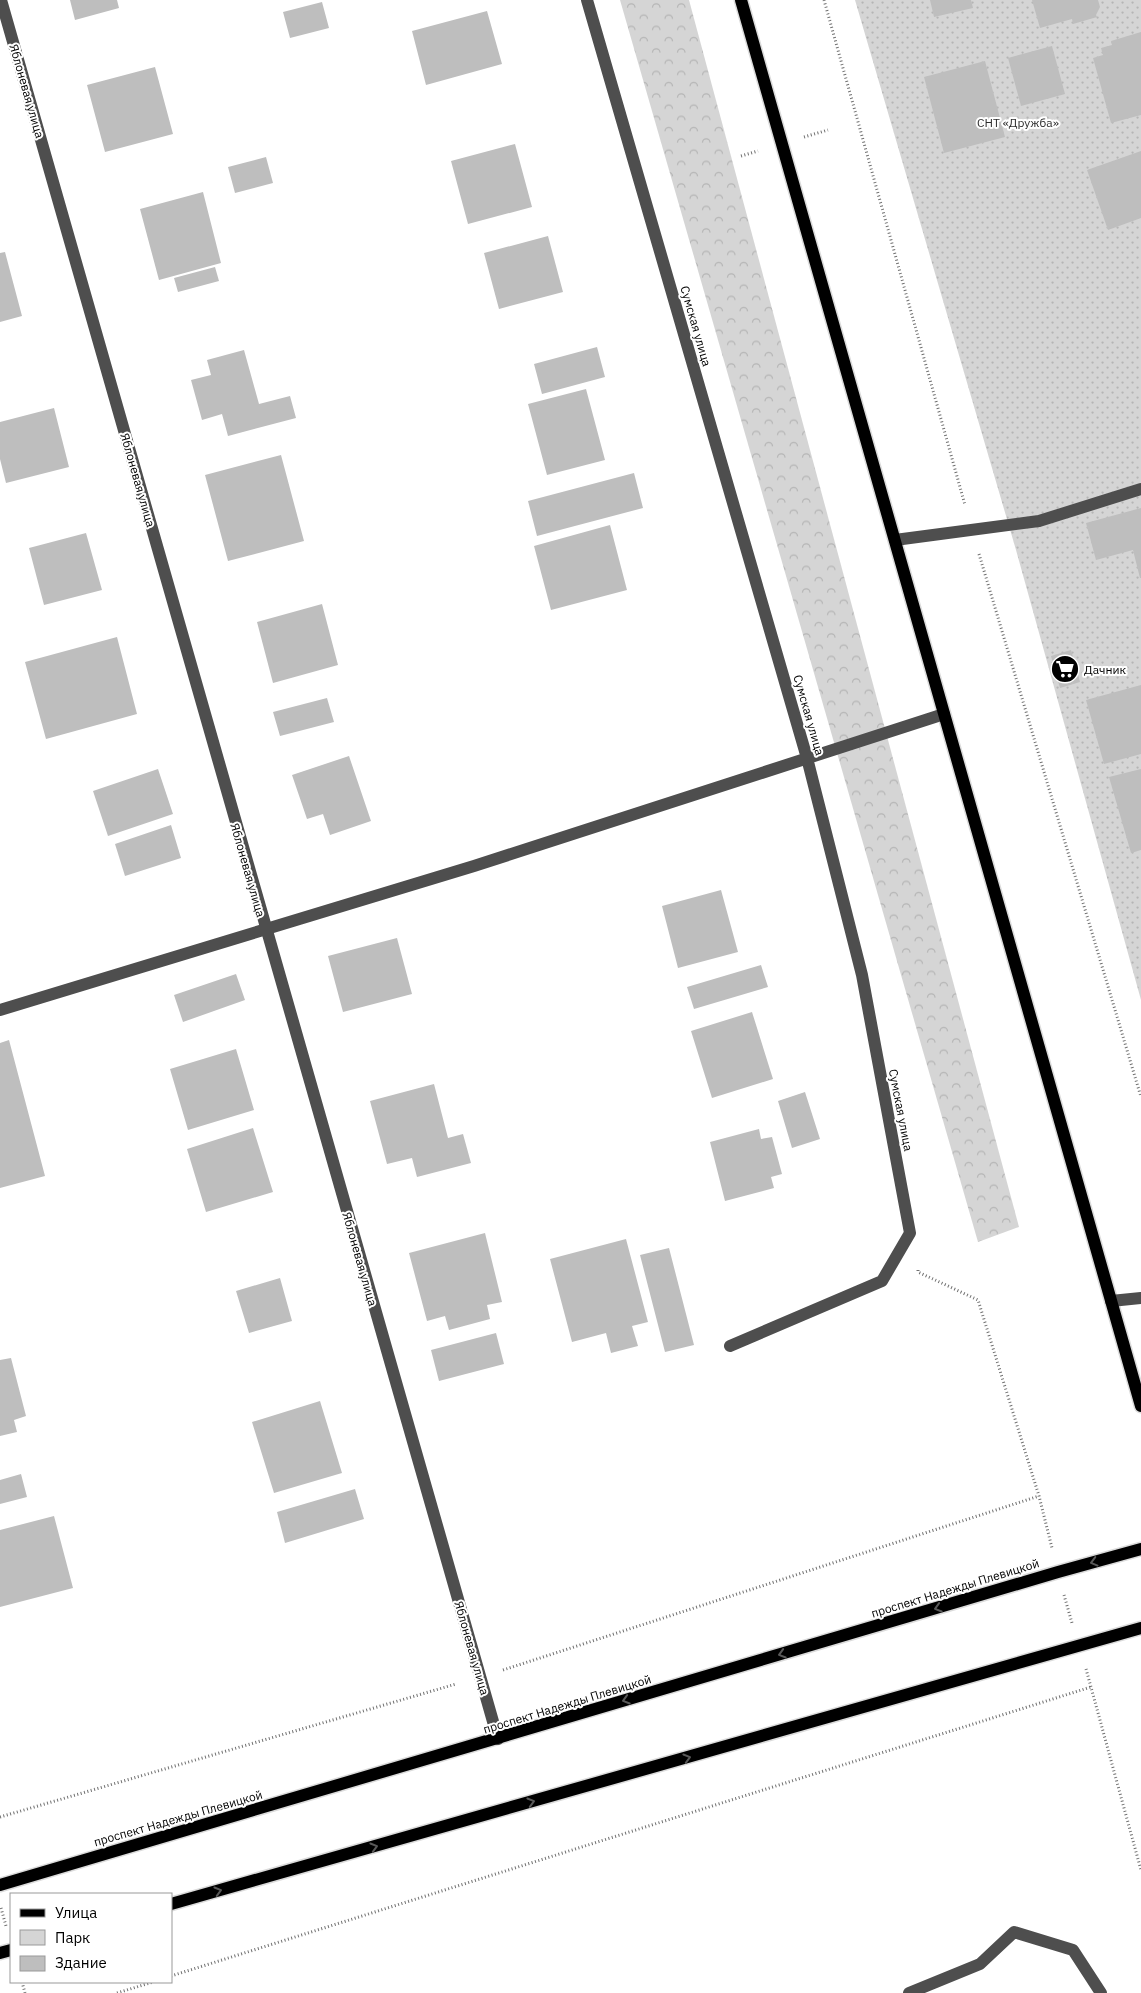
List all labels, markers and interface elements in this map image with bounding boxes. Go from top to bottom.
street label: Яблоневая улица [6,42,48,140]
park label: СНТ «Дружба» [977,115,1059,130]
street label: Сумская улица [677,284,715,369]
street label: Яблоневая улица [117,431,159,529]
supermarket icon: Дачник [1050,654,1080,684]
place label: Дачник [1084,662,1126,677]
street label: Сумская улица [790,673,828,758]
street label: Яблоневая улица [227,821,269,919]
street label: Сумская улица [886,1068,916,1153]
street label: Яблоневая улица [339,1210,381,1308]
street label: проспект Надежды Плевицкой [869,1555,1041,1621]
one-way arrow [1090,1557,1099,1567]
street label: Яблоневая улица [451,1599,493,1697]
one-way arrow [934,1602,943,1612]
one-way arrow [779,1649,787,1659]
street label: проспект Надежды Плевицкой [481,1671,653,1737]
one-way arrow [623,1695,631,1705]
one-way arrow [683,1753,691,1764]
street label: проспект Надежды Плевицкой [92,1787,264,1849]
one-way arrow [526,1798,534,1808]
one-way arrow [370,1842,378,1852]
one-way arrow [214,1887,222,1897]
legend [10,1893,172,1983]
text: Улица [55,1903,97,1922]
text: Парк [55,1928,90,1947]
text: Здание [55,1953,107,1972]

